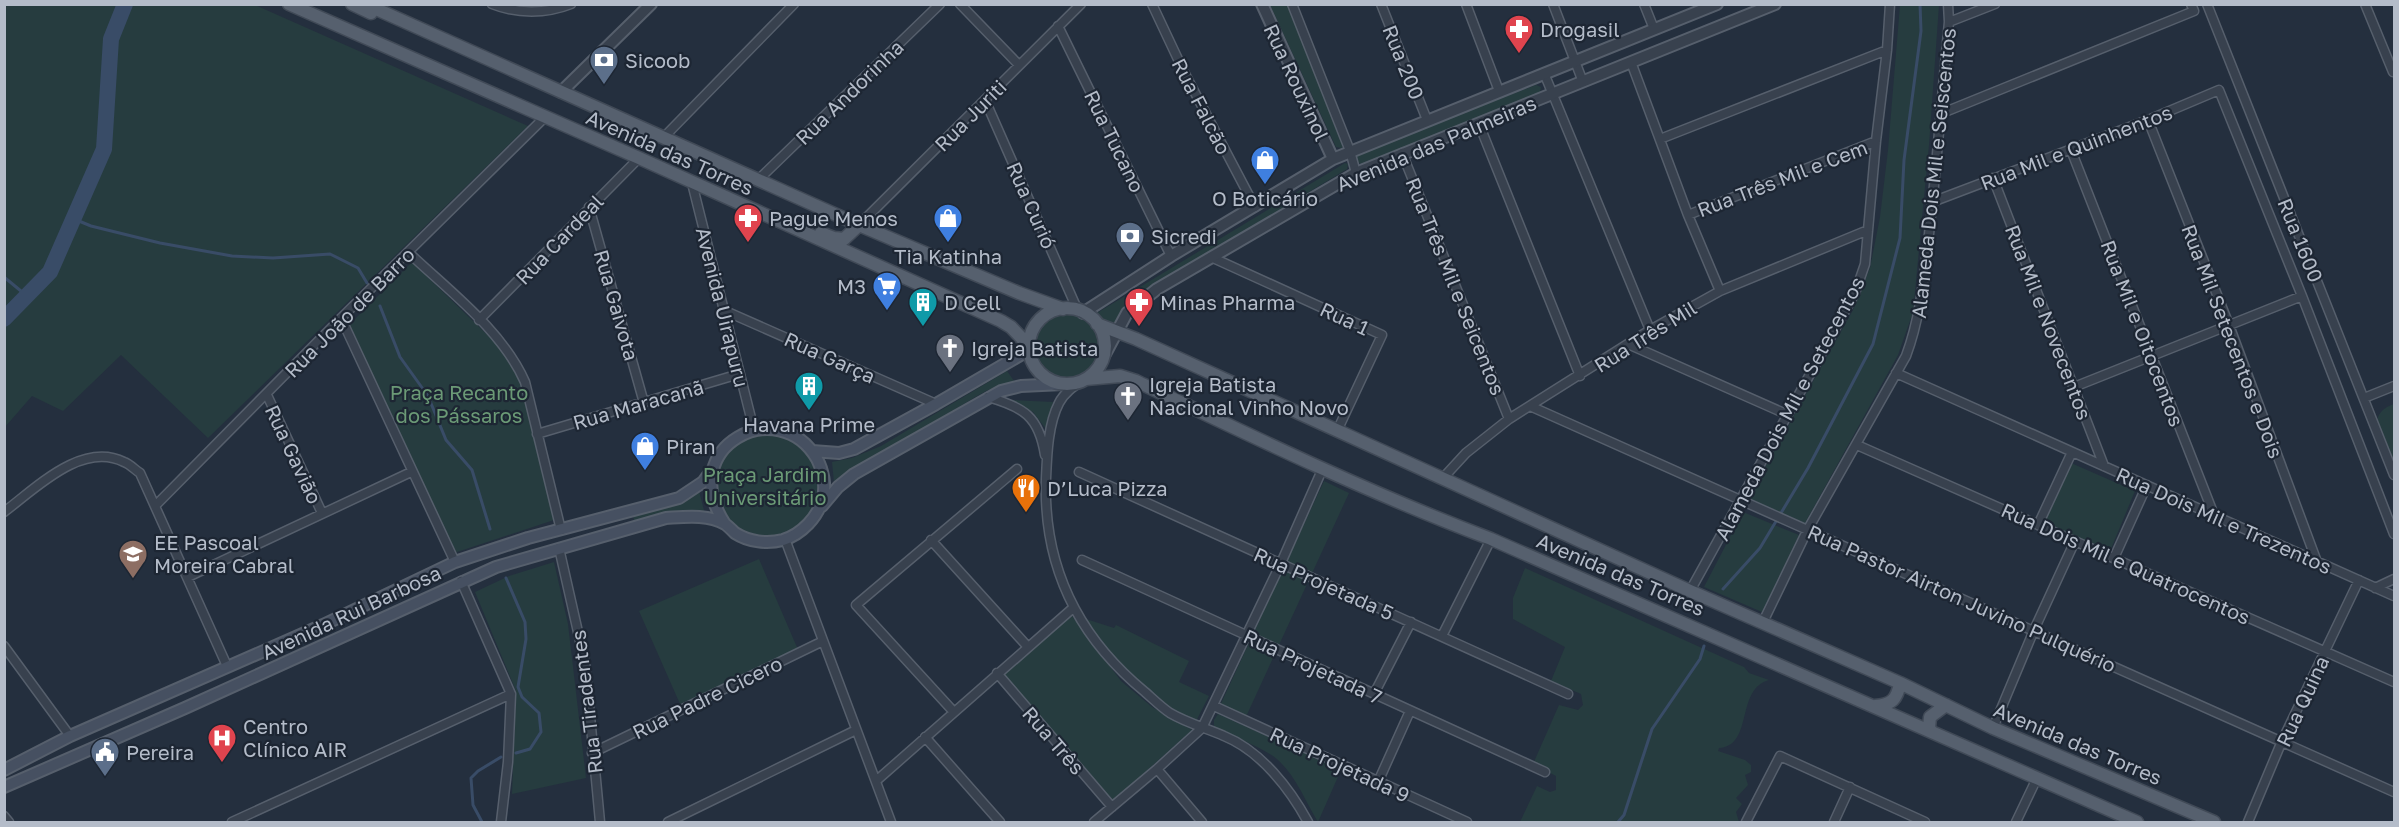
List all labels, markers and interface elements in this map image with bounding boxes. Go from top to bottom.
pharmacy icon: Drogasil [1503,13,1535,55]
place label: Drogasil [1540,17,1620,41]
street label: Rua Rouxinol [1259,20,1335,144]
street label: Rua 200 [1378,21,1430,103]
street label: Alameda Dois Mil e Seiscentos [1906,27,1960,319]
street label: Rua Andorinha [790,35,908,149]
bank icon: Sicoob [588,44,620,86]
place label: Sicoob [625,48,690,72]
street label: Rua Falcão [1168,54,1236,158]
street label: Rua Juriti [929,74,1011,156]
street label: Rua Tucano [1080,86,1150,196]
street label: Avenida das Palmeiras [1332,90,1540,196]
street label: Rua Mil e Quinhentos [1977,99,2175,195]
street label: Avenida das Torres [583,104,757,200]
street label: Rua Três Mil e Cem [1693,134,1871,222]
shop icon: O Boticário [1249,144,1281,186]
street label: Rua Curió [1002,158,1062,252]
street label: Rua Três Mil e Seicentos [1401,174,1511,398]
place label: O Boticário [1212,186,1318,210]
street label: Rua Cardeal [510,189,608,289]
street label: Rua 1600 [2273,195,2329,285]
pharmacy icon: Pague Menos [732,202,764,244]
shop icon: Tia Katinha [932,202,964,244]
place label: Pague Menos [769,206,898,230]
bank icon: Sicredi [1114,220,1146,262]
street label: Rua Mil e Novecentos [2001,221,2097,423]
street label: Rua Mil Setecentos e Dois [2177,221,2289,461]
place label: Sicredi [1151,224,1217,248]
street label: Avenida Uirapuru [692,225,754,389]
street label: Rua Mil e Oitocentos [2096,236,2190,430]
street label: Rua João de Barro [279,242,419,382]
place label: Tia Katinha [894,244,1002,268]
street label: Rua Gaivota [590,247,644,363]
supermarket icon: M3 [871,270,903,312]
street label: Alameda Dois Mil e Setecentos [1709,272,1869,544]
place label: M3 [837,274,866,298]
building icon: D Cell [907,286,939,328]
pharmacy icon: Minas Pharma [1123,286,1155,328]
place label: D Cell [944,290,1001,314]
place label: Minas Pharma [1160,290,1295,314]
street label: Rua Três Mil [1589,295,1701,377]
street label: Rua 1 [1317,296,1374,340]
street label: Rua Garça [781,326,879,388]
church icon: Igreja Batista [934,332,966,374]
place label: Igreja Batista [971,336,1098,360]
building icon: Havana Prime [793,370,825,412]
place label: Igreja Batista Nacional Vinho Novo [1149,372,1349,419]
street label: Rua Maracanã [570,374,706,434]
park label: Praça Recanto dos Pássaros [390,380,528,427]
church icon: Igreja Batista Nacional Vinho Novo [1112,380,1144,422]
street label: Rua Gavião [261,401,327,507]
place label: Havana Prime [743,412,875,436]
shop icon: Piran [629,430,661,472]
place label: Piran [666,434,716,458]
park label: Praça Jardim Universitário [703,462,827,509]
street label: Rua Dois Mil e Trezentos [2112,462,2336,578]
restaurant icon: D’Luca Pizza [1010,472,1042,514]
place label: D’Luca Pizza [1047,476,1168,500]
street label: Rua Dois Mil e Quatrocentos [1998,497,2254,629]
street label: Rua Pastor Airton Juvino Pulquério [1804,519,2120,677]
street label: Avenida das Torres [1533,528,1709,620]
place label: EE Pascoal Moreira Cabral [154,530,294,577]
school or university icon: EE Pascoal Moreira Cabral [117,538,149,580]
street label: Rua Projetada 5 [1250,541,1398,625]
street label: Avenida Rui Barbosa [257,560,445,664]
street label: Rua Projetada 7 [1240,623,1386,709]
street label: Rua Tiradentes [565,629,607,775]
street label: Rua Padre Cicero [628,650,786,744]
street label: Rua Quina [2271,652,2333,750]
street label: Avenida das Torres [1990,697,2166,789]
street label: Rua Três [1018,701,1090,779]
place label: Centro Clínico AIR [243,714,347,761]
street label: Rua Projetada 9 [1266,721,1414,807]
hospital icon: Centro Clínico AIR [206,722,238,764]
public building icon: Pereira [89,736,121,778]
place label: Pereira [126,740,194,764]

